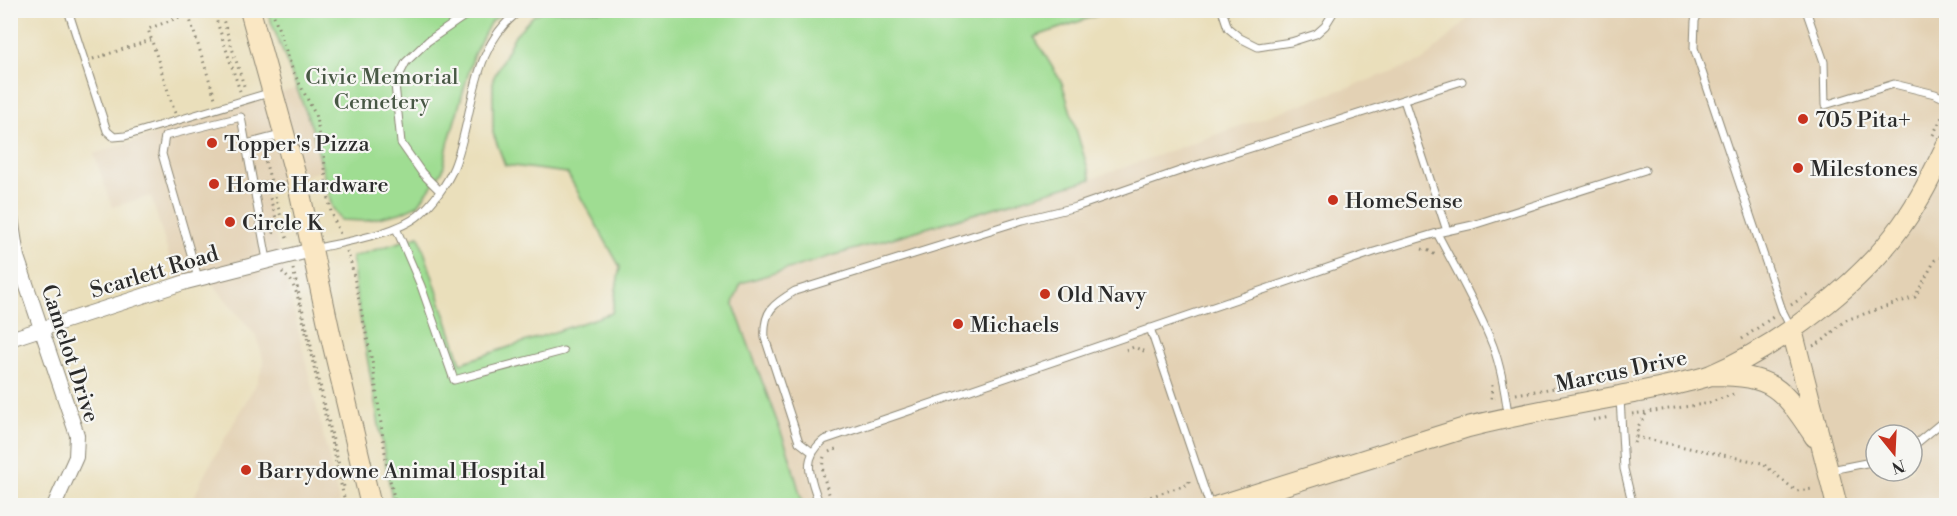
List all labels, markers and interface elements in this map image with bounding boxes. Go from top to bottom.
park label: Civic Memorial Cemetery [305,64,459,116]
place label: 705 Pita+ [1815,107,1911,134]
marker: 705 Pita+ [1796,112,1810,126]
place label: Topper's Pizza [224,131,370,158]
marker: Topper's Pizza [205,136,219,150]
place label: Milestones [1810,156,1918,183]
marker: Milestones [1791,161,1805,175]
place label: Home Hardware [226,172,389,199]
marker: Home Hardware [207,177,221,191]
place label: HomeSense [1345,188,1463,215]
marker: HomeSense [1326,193,1340,207]
place label: Circle K [242,210,325,237]
marker: Circle K [223,215,237,229]
street label: Scarlett Road [87,240,222,305]
street label: Camelot Drive [35,281,105,426]
place label: Old Navy [1057,282,1147,309]
marker: Old Navy [1038,287,1052,301]
place label: Michaels [970,312,1059,339]
marker: Michaels [951,317,965,331]
street label: Marcus Drive [1553,344,1689,399]
north arrow [1864,423,1924,483]
text: N [1889,455,1907,478]
place label: Barrydowne Animal Hospital [257,458,546,485]
marker: Barrydowne Animal Hospital [239,463,253,477]

